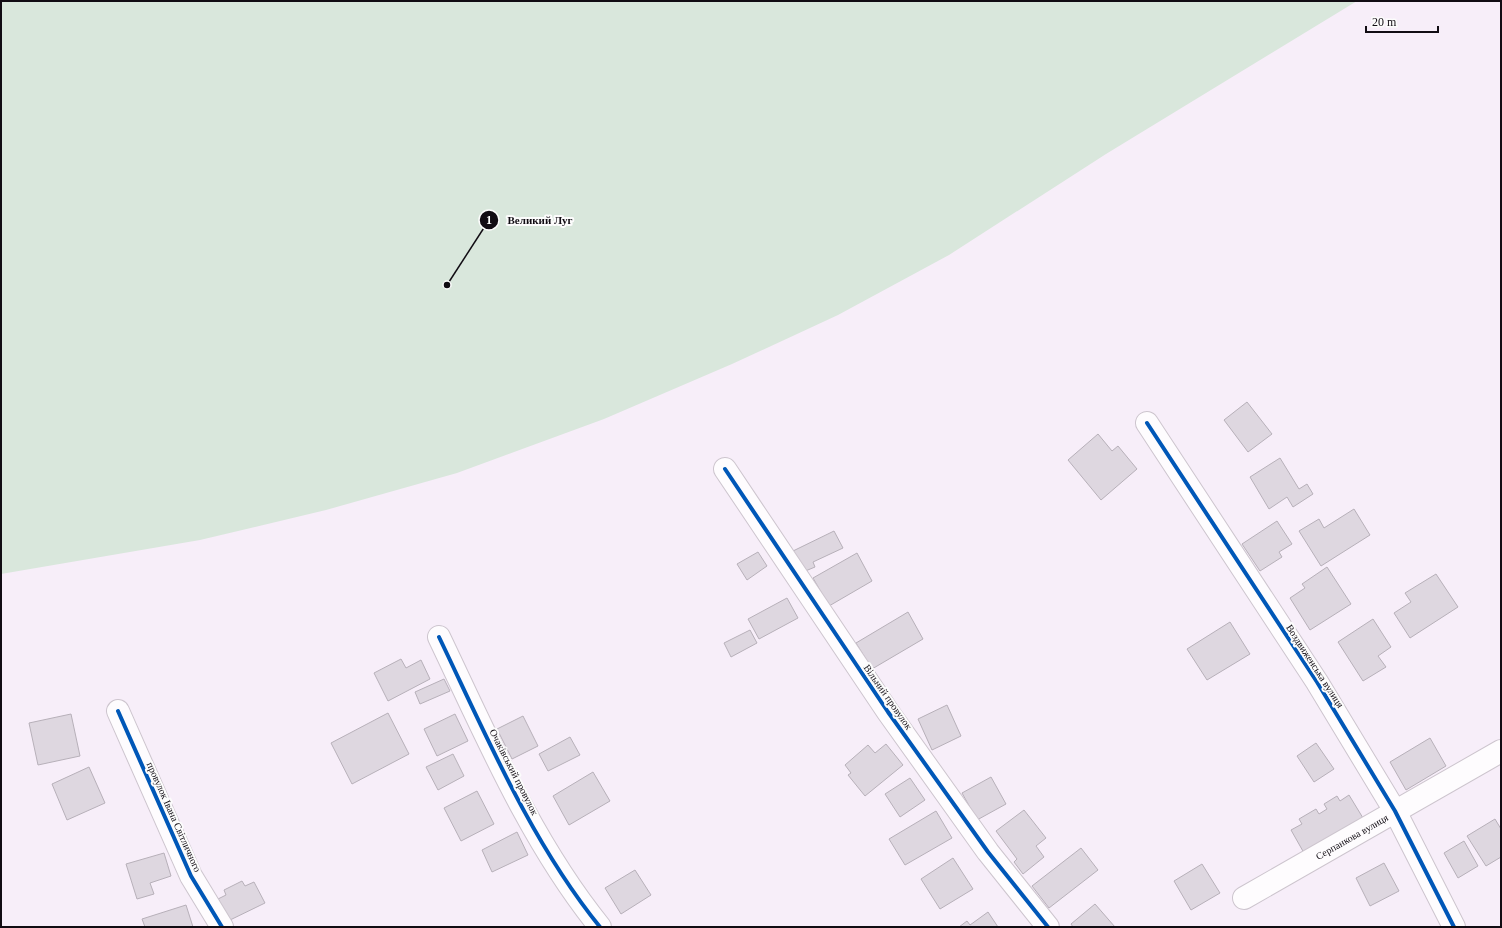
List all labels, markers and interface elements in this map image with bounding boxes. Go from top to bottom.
scale bar [1366,8,1438,34]
text: 20 m [1372,15,1397,29]
callout: Великий Луг [479,209,580,232]
text: 1 [486,213,492,227]
text: Великий Луг [508,214,572,226]
street label: Воздвиженська вулиця [1284,622,1346,710]
street label: Вільний провулок [861,662,915,732]
street label: Очаківський провулок [487,727,541,817]
street label: провулок Івана Світличного [145,760,203,874]
street label: Серпанкова вулиця [1313,811,1390,861]

